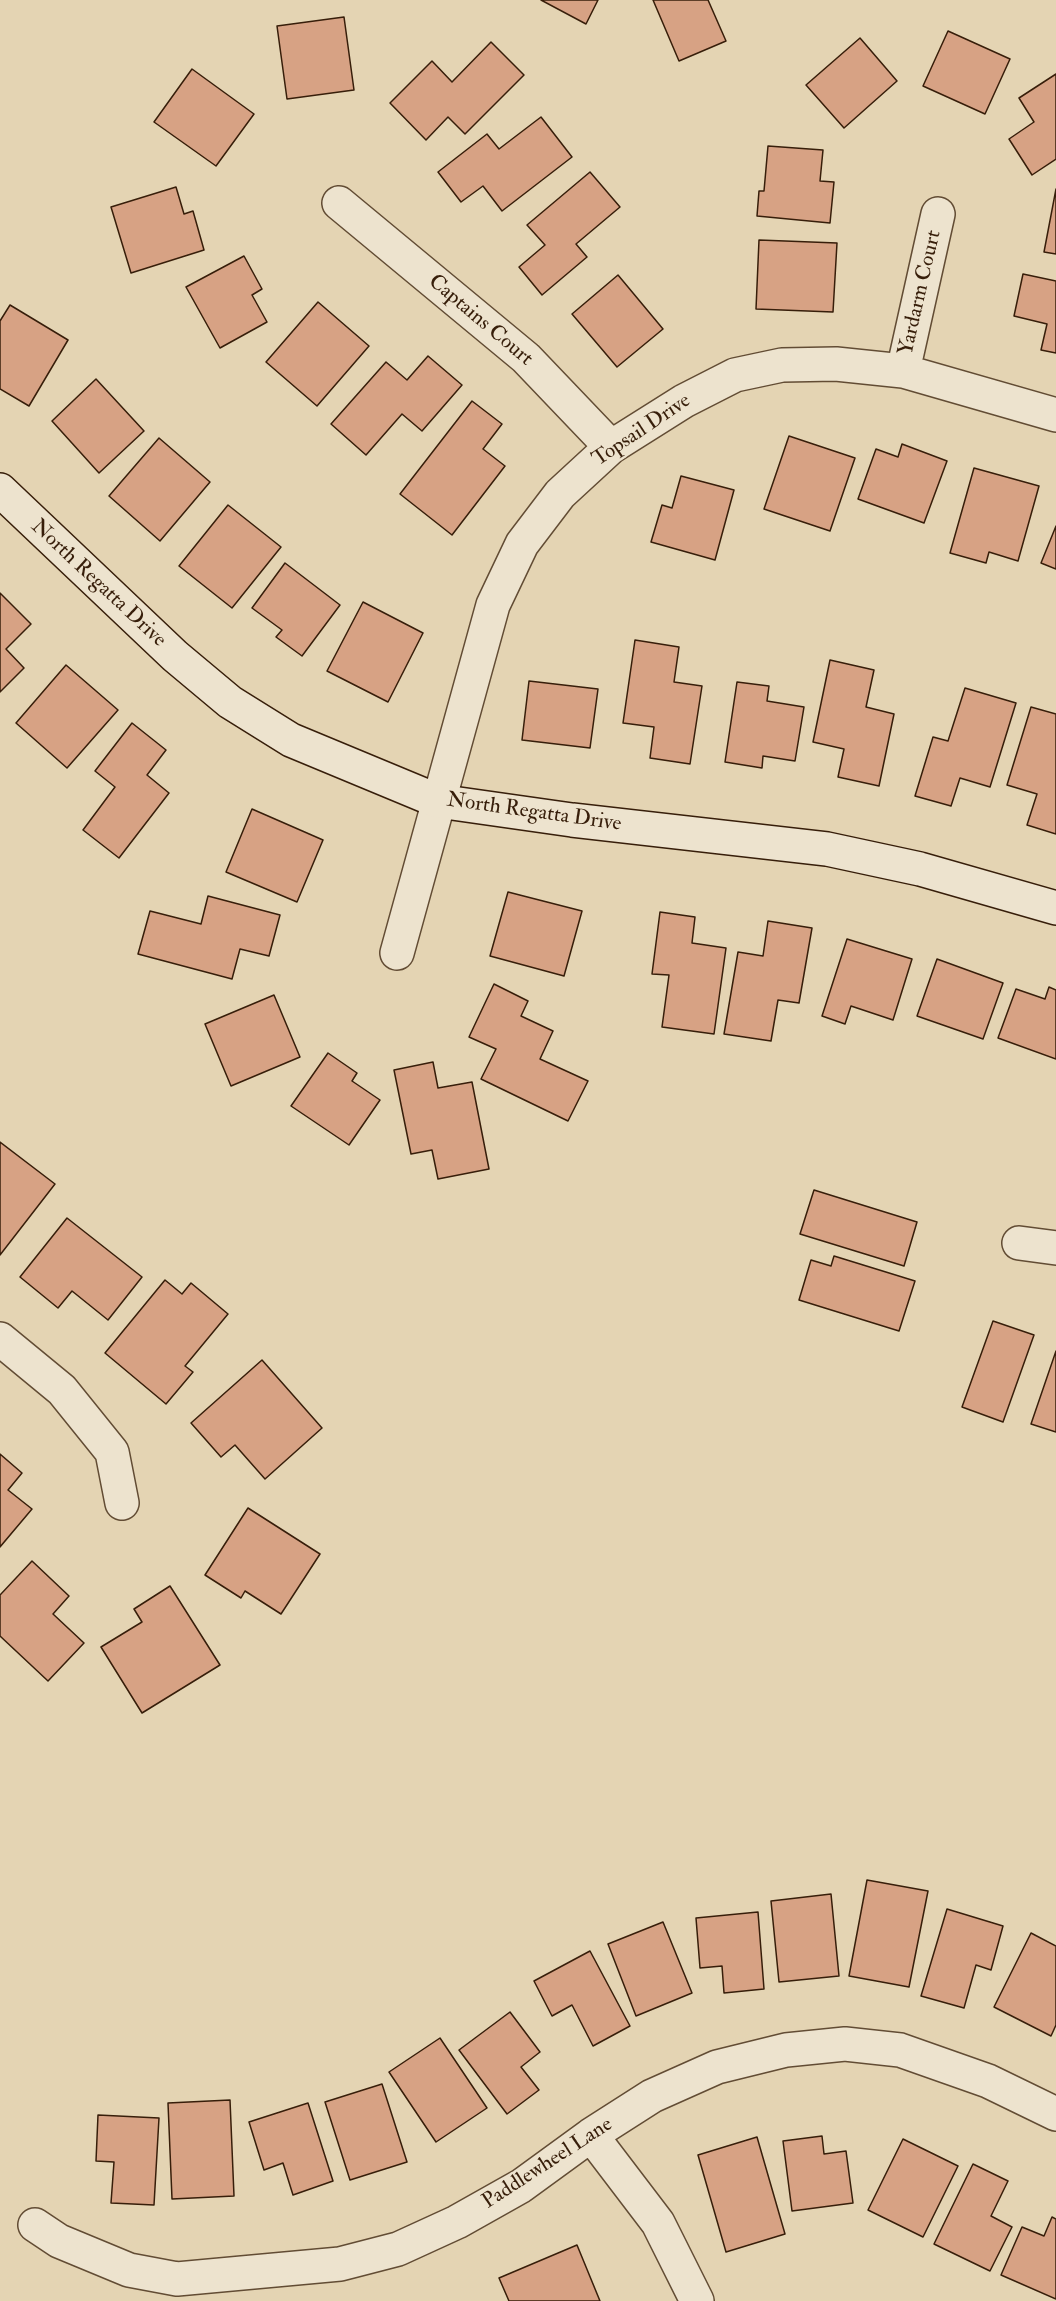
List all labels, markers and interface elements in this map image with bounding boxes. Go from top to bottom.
street label: Yardarm Court [894,228,948,358]
street label: Captains Court [422,270,538,372]
street label: Topsail Drive [588,389,696,473]
street label: North Regatta Drive [25,515,171,653]
street label: North Regatta Drive [445,788,623,838]
street label: Paddlewheel Lane [478,2113,618,2215]

